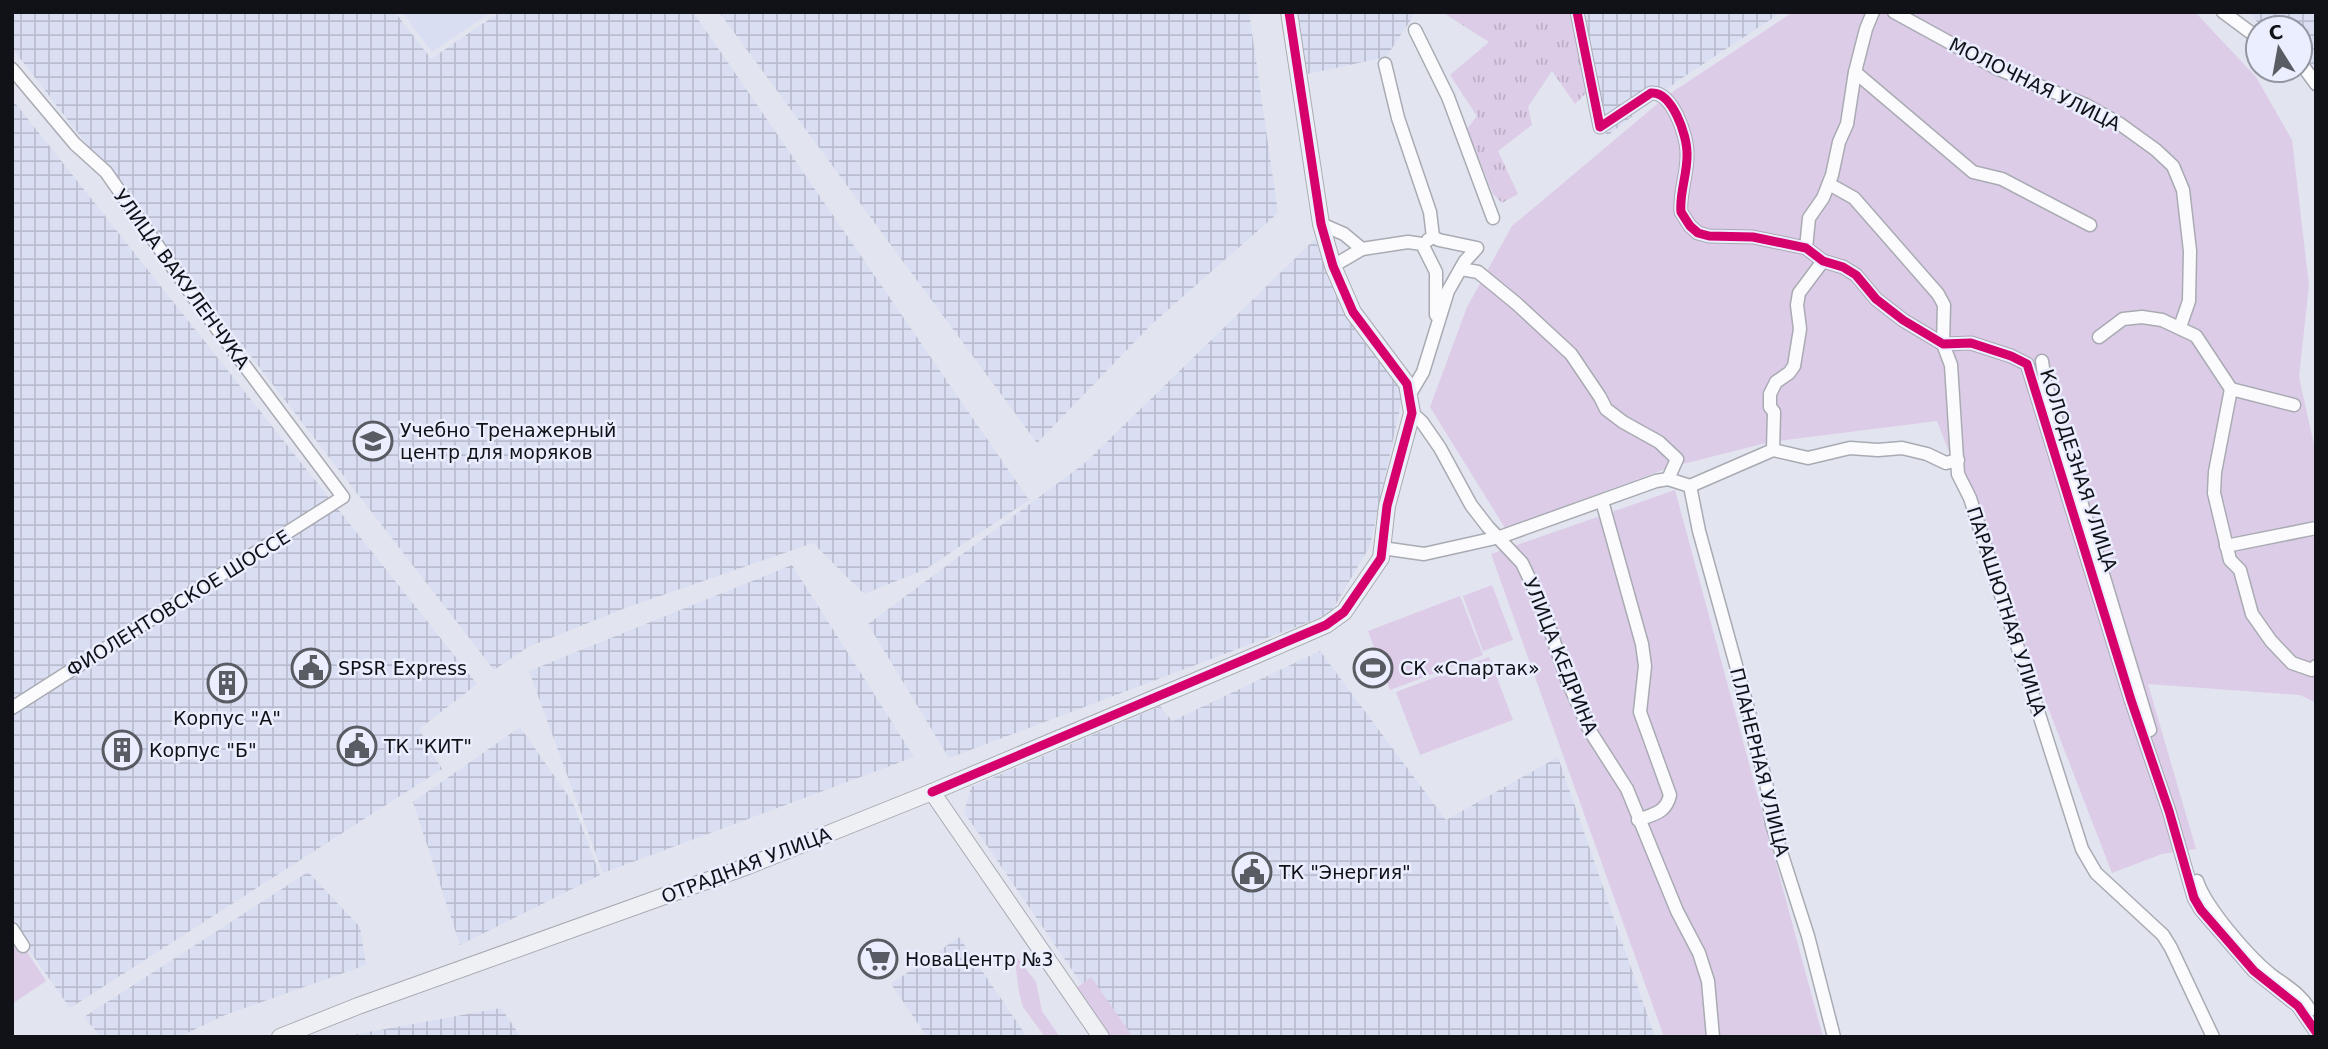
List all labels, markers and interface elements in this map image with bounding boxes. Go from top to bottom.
north arrow [2244,14,2314,84]
text: С [2267,20,2285,44]
street label: МОЛОЧНАЯ УЛИЦА [1946,33,2124,135]
street label: УЛИЦА ВАКУЛЕНЧУКА [109,185,255,373]
street label: КОЛОДЕЗНАЯ УЛИЦА [2036,366,2122,574]
place label: Учебно Тренажерный центр для моряков [400,419,616,463]
school or university icon: Учебно Тренажерный центр для моряков [352,420,394,462]
street label: ПАРАШЮТНАЯ УЛИЦА [1963,504,2051,718]
street label: ФИОЛЕНТОВСКОЕ ШОССЕ [62,525,294,681]
street label: УЛИЦА КЕДРИНА [1519,574,1603,738]
public building icon: SPSR Express [290,647,332,689]
sports icon: СК «Спартак» [1352,647,1394,689]
place label: SPSR Express [338,657,467,679]
place label: СК «Спартак» [1400,657,1540,679]
building icon: Корпус "А" [206,662,248,704]
street label: ПЛАНЕРНАЯ УЛИЦА [1726,665,1794,859]
place label: Корпус "А" [173,707,281,729]
public building icon: ТК "КИТ" [336,725,378,767]
building icon: Корпус "Б" [101,729,143,771]
place label: ТК "КИТ" [383,735,472,757]
place label: Корпус "Б" [149,739,257,761]
street label: ОТРАДНАЯ УЛИЦА [658,822,834,908]
public building icon: ТК "Энергия" [1231,851,1273,893]
place label: ТК "Энергия" [1278,861,1411,883]
supermarket icon: НоваЦентр №3 [857,938,899,980]
place label: НоваЦентр №3 [905,948,1054,970]

